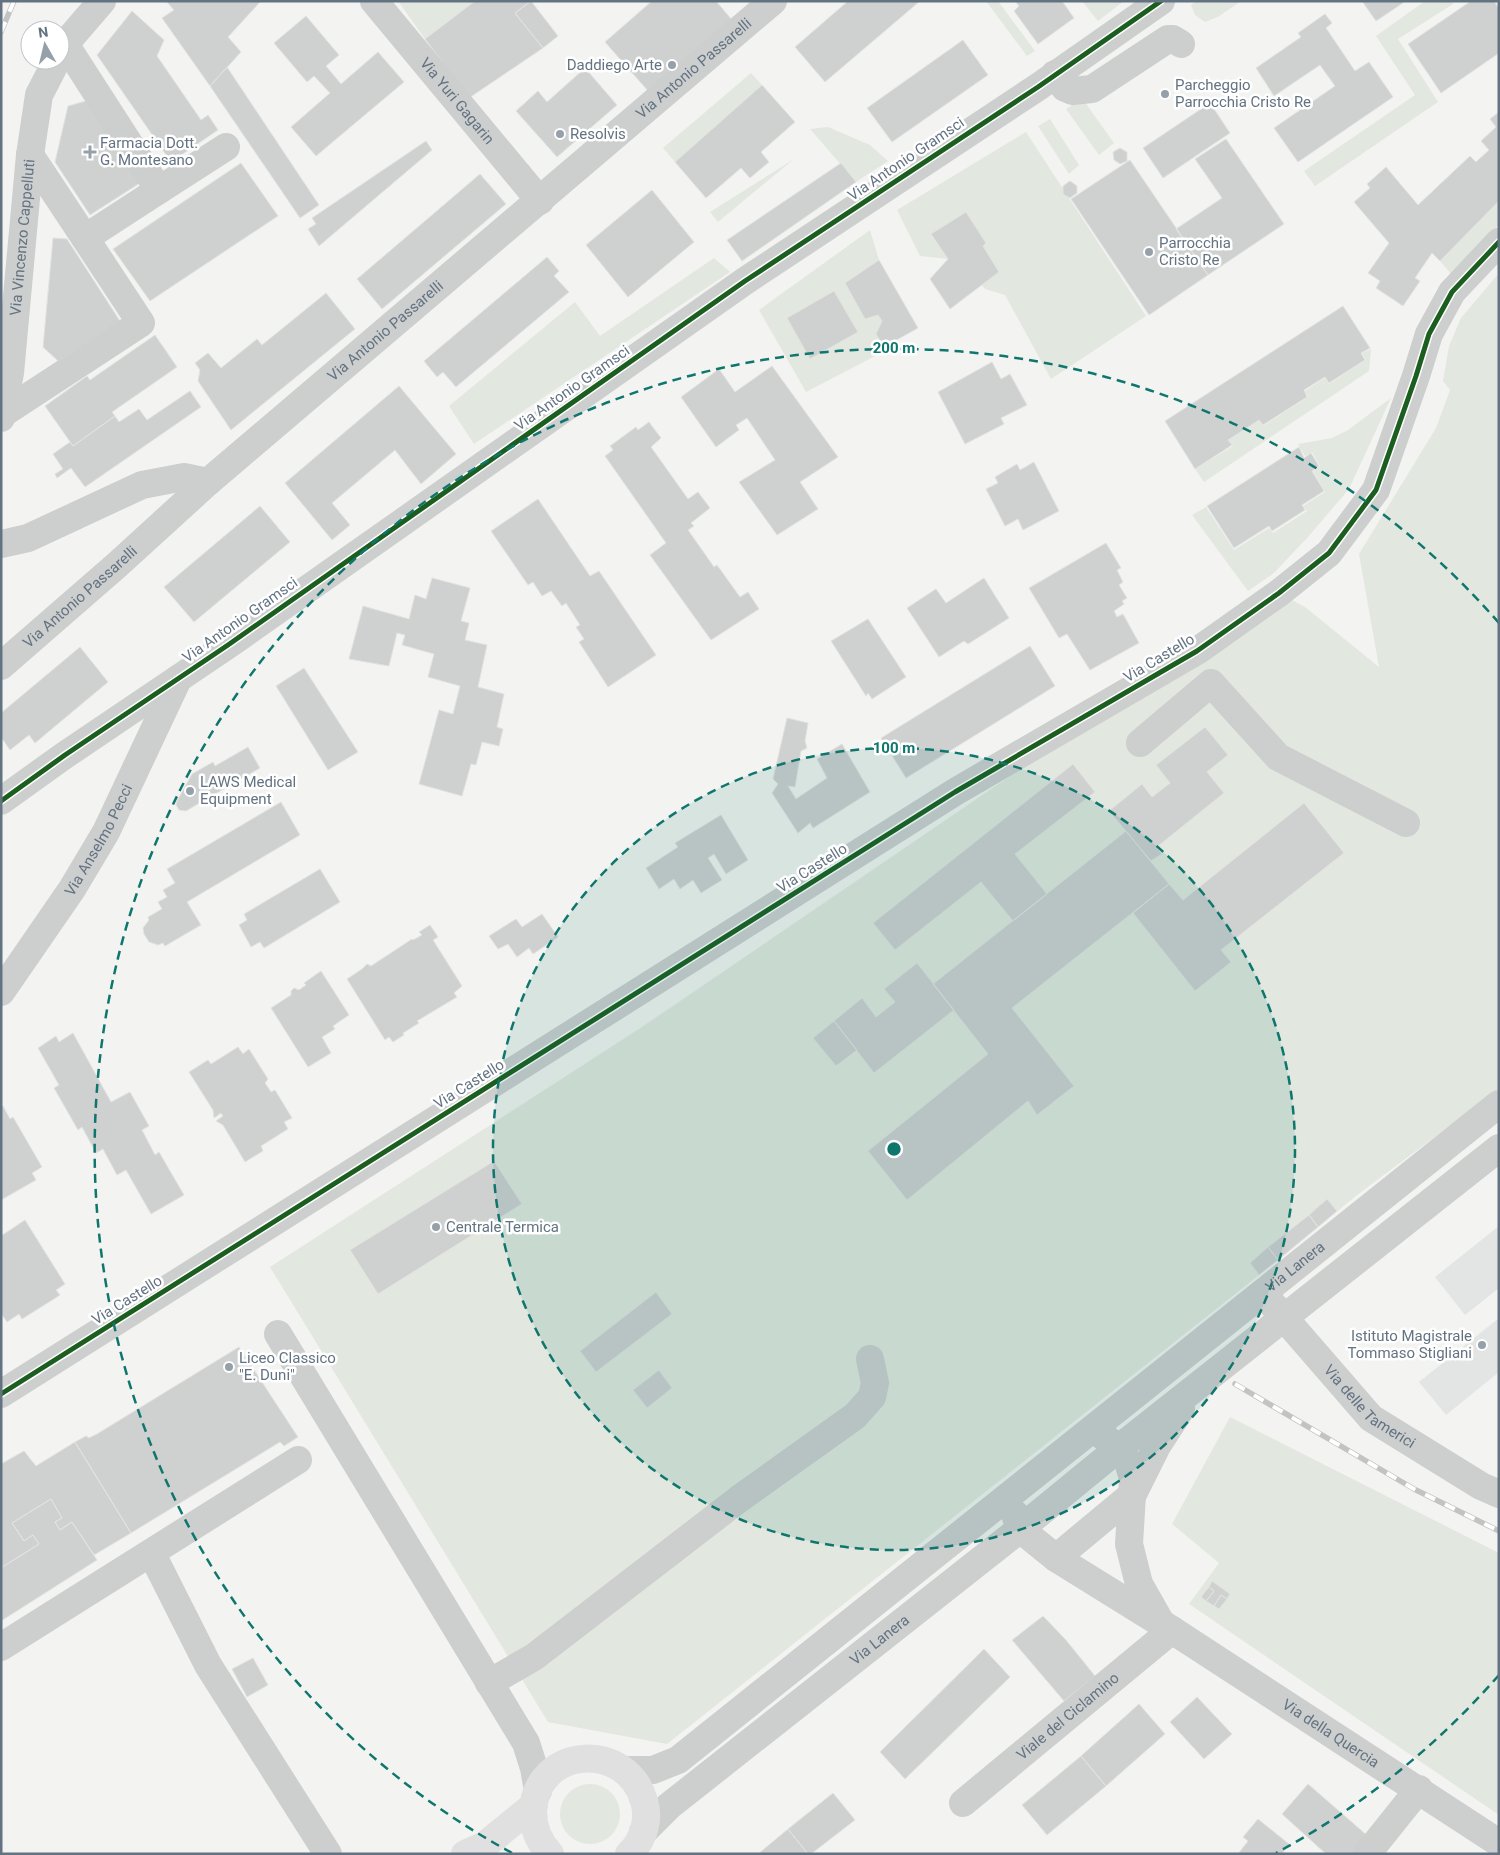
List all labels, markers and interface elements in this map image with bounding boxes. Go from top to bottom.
street label: Via Antonio Passarelli [632,14,755,123]
north arrow [20,20,70,70]
text: N [37,24,49,41]
street label: Via Yuri Gagarin [416,54,498,148]
place label: Daddiego Arte [567,56,662,74]
marker: Daddiego Arte [666,59,678,71]
place label: Parcheggio Parrocchia Cristo Re [1175,76,1311,111]
marker: Parcheggio Parrocchia Cristo Re [1159,88,1171,100]
street label: Via Antonio Gramsci [844,113,968,205]
place label: Resolvis [570,125,626,143]
marker: Resolvis [554,128,566,140]
place label: Farmacia Dott. G. Montesano [100,134,198,169]
marker: Farmacia Dott. G. Montesano [84,146,96,158]
street label: Via Vincenzo Cappelluti [6,158,39,317]
place label: Parrocchia Cristo Re [1159,234,1231,269]
marker: Parrocchia Cristo Re [1143,246,1155,258]
street label: Via Antonio Passarelli [324,277,447,385]
text: 200 m [873,339,915,357]
street label: Via Antonio Gramsci [511,342,633,434]
street label: Via Antonio Passarelli [19,542,141,652]
street label: Via Antonio Gramsci [179,574,301,666]
street label: Via Castello [1120,630,1198,686]
text: 100 m [873,739,915,757]
place label: LAWS Medical Equipment [200,773,296,808]
street label: Via Anselmo Pecci [61,781,136,899]
marker: LAWS Medical Equipment [184,785,196,797]
street label: Via Castello [774,839,850,897]
street label: Via Castello [431,1055,507,1113]
centre of rings [885,1140,903,1158]
place label: Centrale Termica [446,1218,559,1236]
marker: Centrale Termica [430,1221,442,1233]
street label: Via Lanera [1262,1238,1328,1296]
street label: Via Castello [89,1271,165,1329]
place label: Istituto Magistrale Tommaso Stigliani [1347,1327,1472,1362]
marker: Istituto Magistrale Tommaso Stigliani [1476,1339,1488,1351]
place label: Liceo Classico "E. Duni" [239,1349,336,1384]
marker: Liceo Classico "E. Duni" [223,1361,235,1373]
street label: Via delle Tamerici [1320,1361,1419,1452]
street label: Via Lanera [846,1611,913,1669]
street label: Viale del Ciclamino [1013,1669,1123,1764]
street label: Via della Quercia [1279,1695,1383,1771]

